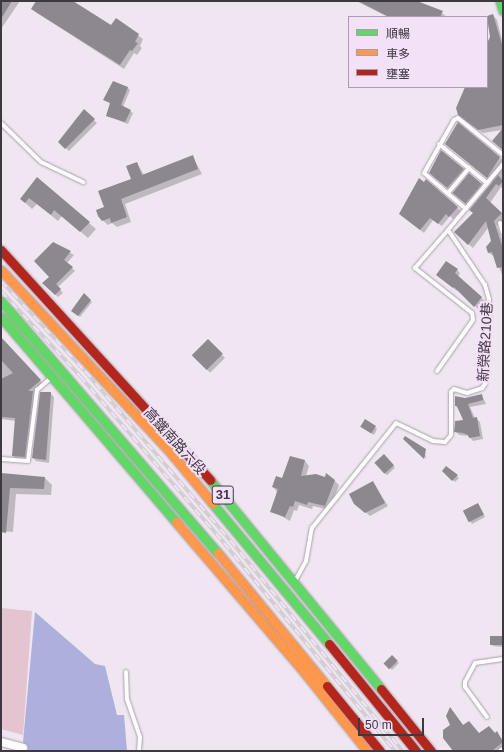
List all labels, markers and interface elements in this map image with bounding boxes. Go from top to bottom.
legend [348,16,488,88]
text: 順暢 [386,27,410,41]
text: 車多 [386,47,410,61]
text: 壅塞 [386,67,410,81]
street label: 新榮路210巷 [475,302,495,382]
street label: 高鐵南路六段 [141,404,209,478]
road number: 31 [211,484,235,506]
scale bar [360,710,426,736]
text: 50 m [365,718,392,732]

